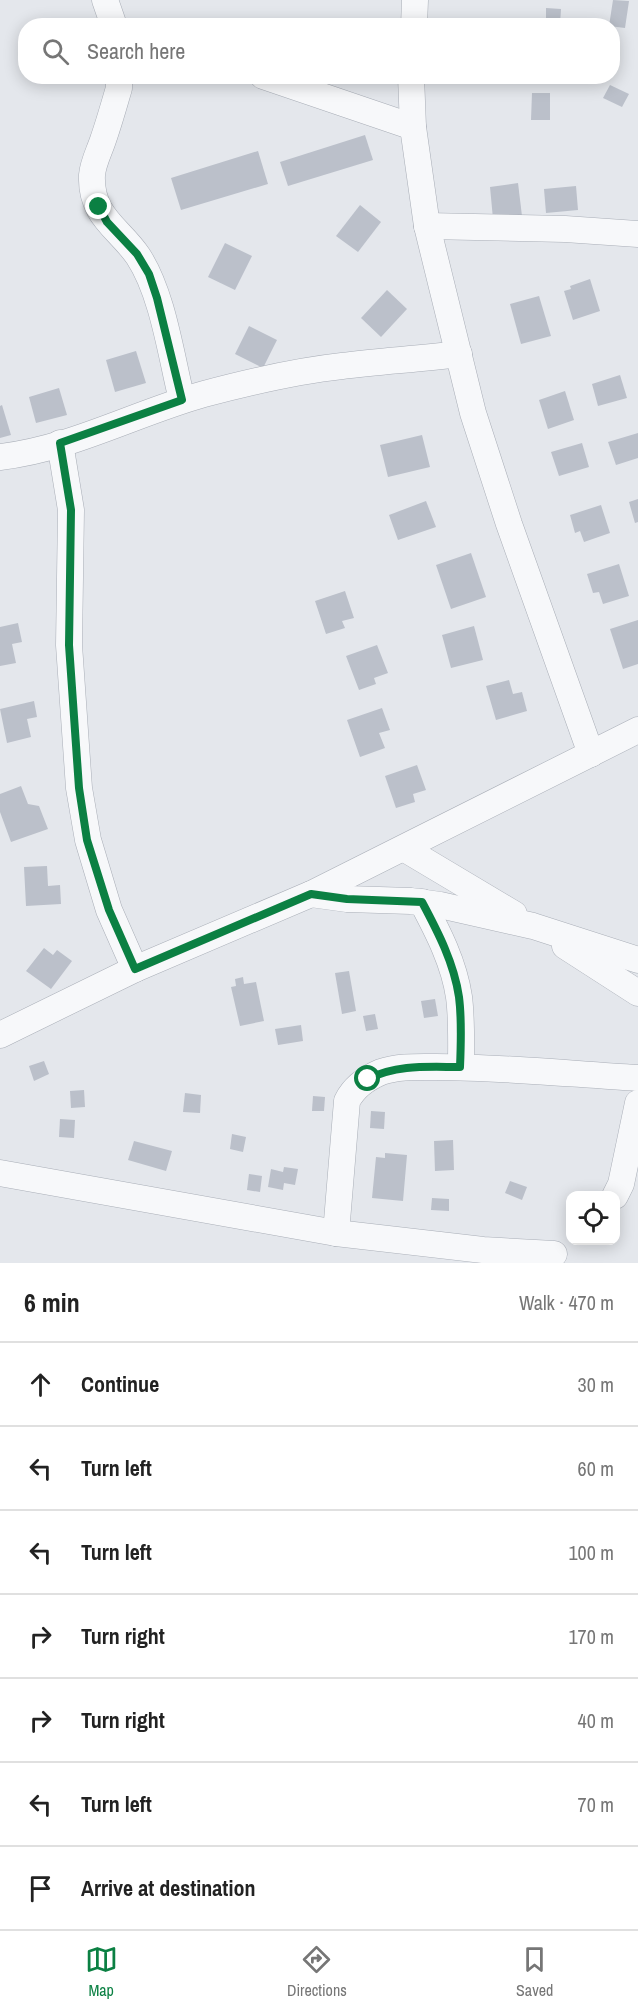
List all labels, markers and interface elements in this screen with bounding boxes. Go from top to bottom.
search box [18,18,620,84]
icon: search [39,35,72,68]
text: Search here [87,36,185,66]
route end [85,193,111,219]
route start [354,1065,380,1091]
map controls [566,1191,620,1245]
button: locate [566,1191,620,1245]
text: 6 min [24,1285,80,1320]
text: Walk · 470 m [519,1289,614,1316]
icon: ahead [24,1368,57,1401]
text: Continue [81,1369,159,1399]
text: 30 m [578,1371,614,1398]
icon: left [24,1452,57,1485]
text: Turn left [81,1453,152,1483]
text: 60 m [578,1455,614,1482]
icon: left [24,1536,57,1569]
text: Turn left [81,1537,152,1567]
text: 100 m [568,1539,614,1566]
icon: right [24,1620,57,1653]
text: Turn right [81,1621,165,1651]
text: 170 m [568,1623,614,1650]
icon: right [24,1704,57,1737]
text: Turn right [81,1705,165,1735]
text: 40 m [578,1707,614,1734]
icon: left [24,1788,57,1821]
text: Turn left [81,1789,152,1819]
text: 70 m [578,1791,614,1818]
icon: arrive [24,1872,57,1905]
text: Arrive at destination [81,1873,255,1903]
tab: Map [85,1943,118,2001]
tab: Directions [287,1943,347,2001]
tab: Saved [516,1943,553,2001]

